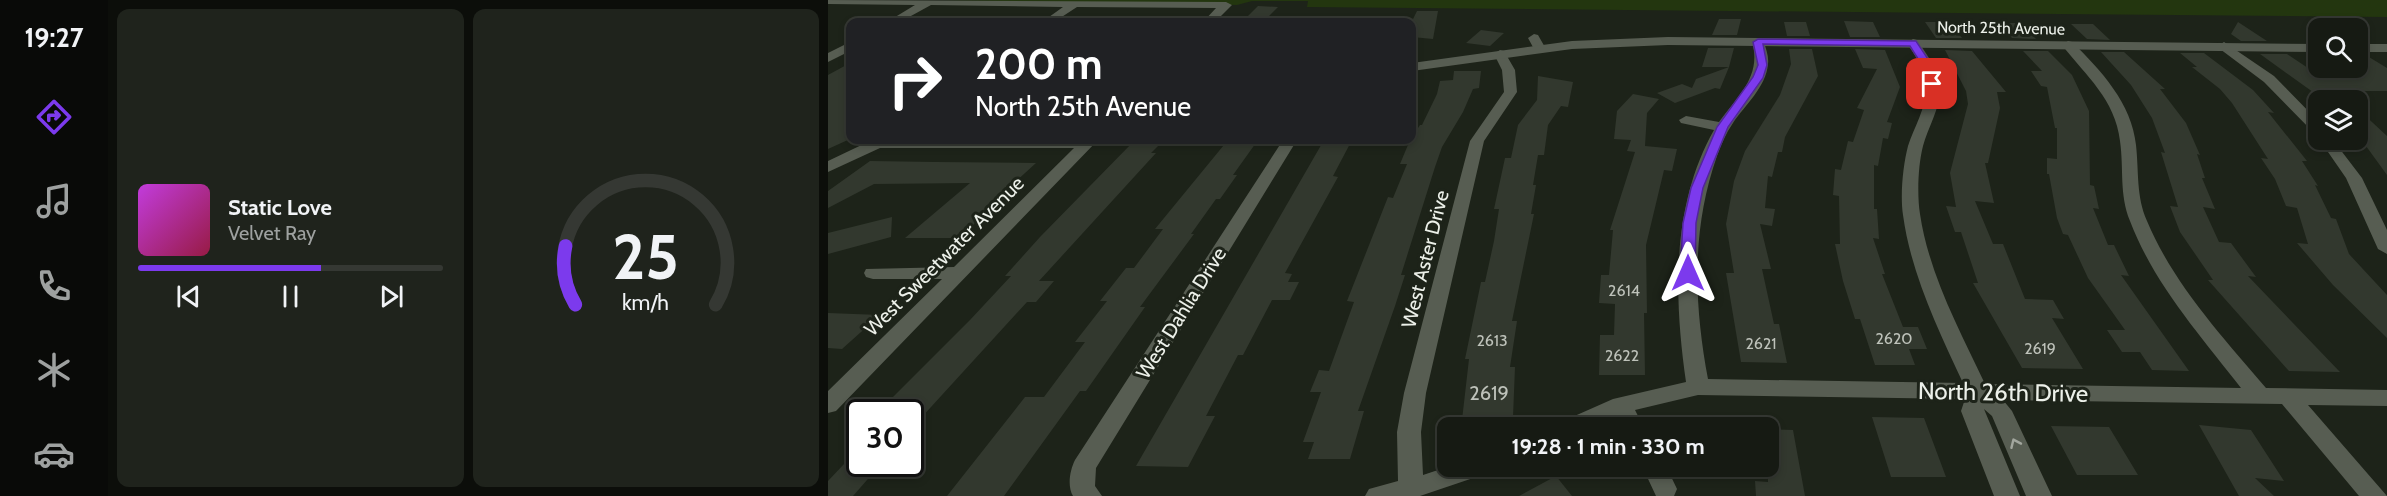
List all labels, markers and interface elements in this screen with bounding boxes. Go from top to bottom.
street label: North 25th Avenue [1937,17,2065,39]
map controls [2308,18,2368,150]
button: search [2308,18,2368,78]
text: 19:27 [24,21,84,54]
text: 200 m [975,38,1102,90]
icon: right [876,42,954,120]
pin [1906,58,1957,109]
icon: arrive [1915,67,1948,100]
text: North 25th Avenue [975,90,1191,123]
button: layers [2308,90,2368,150]
icon: directions [33,96,75,138]
street label: West Sweetwater Avenue [859,171,1029,341]
icon: music [33,180,75,222]
street label: West Aster Drive [1396,188,1454,330]
text: Static Love [228,194,332,221]
text: 25 [612,219,679,295]
text: Velvet Ray [228,221,316,245]
position arrow [1656,241,1720,305]
street label: West Dahlia Drive [1131,243,1231,383]
icon: phone [33,265,75,307]
icon: previous [172,280,205,313]
icon: pause [274,280,307,313]
icon: next [375,280,408,313]
house number: 2614 [1608,281,1640,300]
text: km/h [622,289,669,315]
house number: 2620 [1875,329,1913,348]
house number: 2613 [1476,331,1508,350]
house number: 2621 [1745,334,1777,353]
house number: 2619 [2024,339,2056,358]
house number: 2622 [1605,346,1639,365]
icon: climate [33,349,75,391]
street label: North 26th Drive [1918,376,2088,408]
house number: 2619 [1469,381,1509,405]
speed limit sign: 30 [846,399,924,477]
icon: car [33,433,75,475]
text: 19:28 · 1 min · 330 m [1511,433,1705,460]
one-way arrow [2010,438,2022,449]

